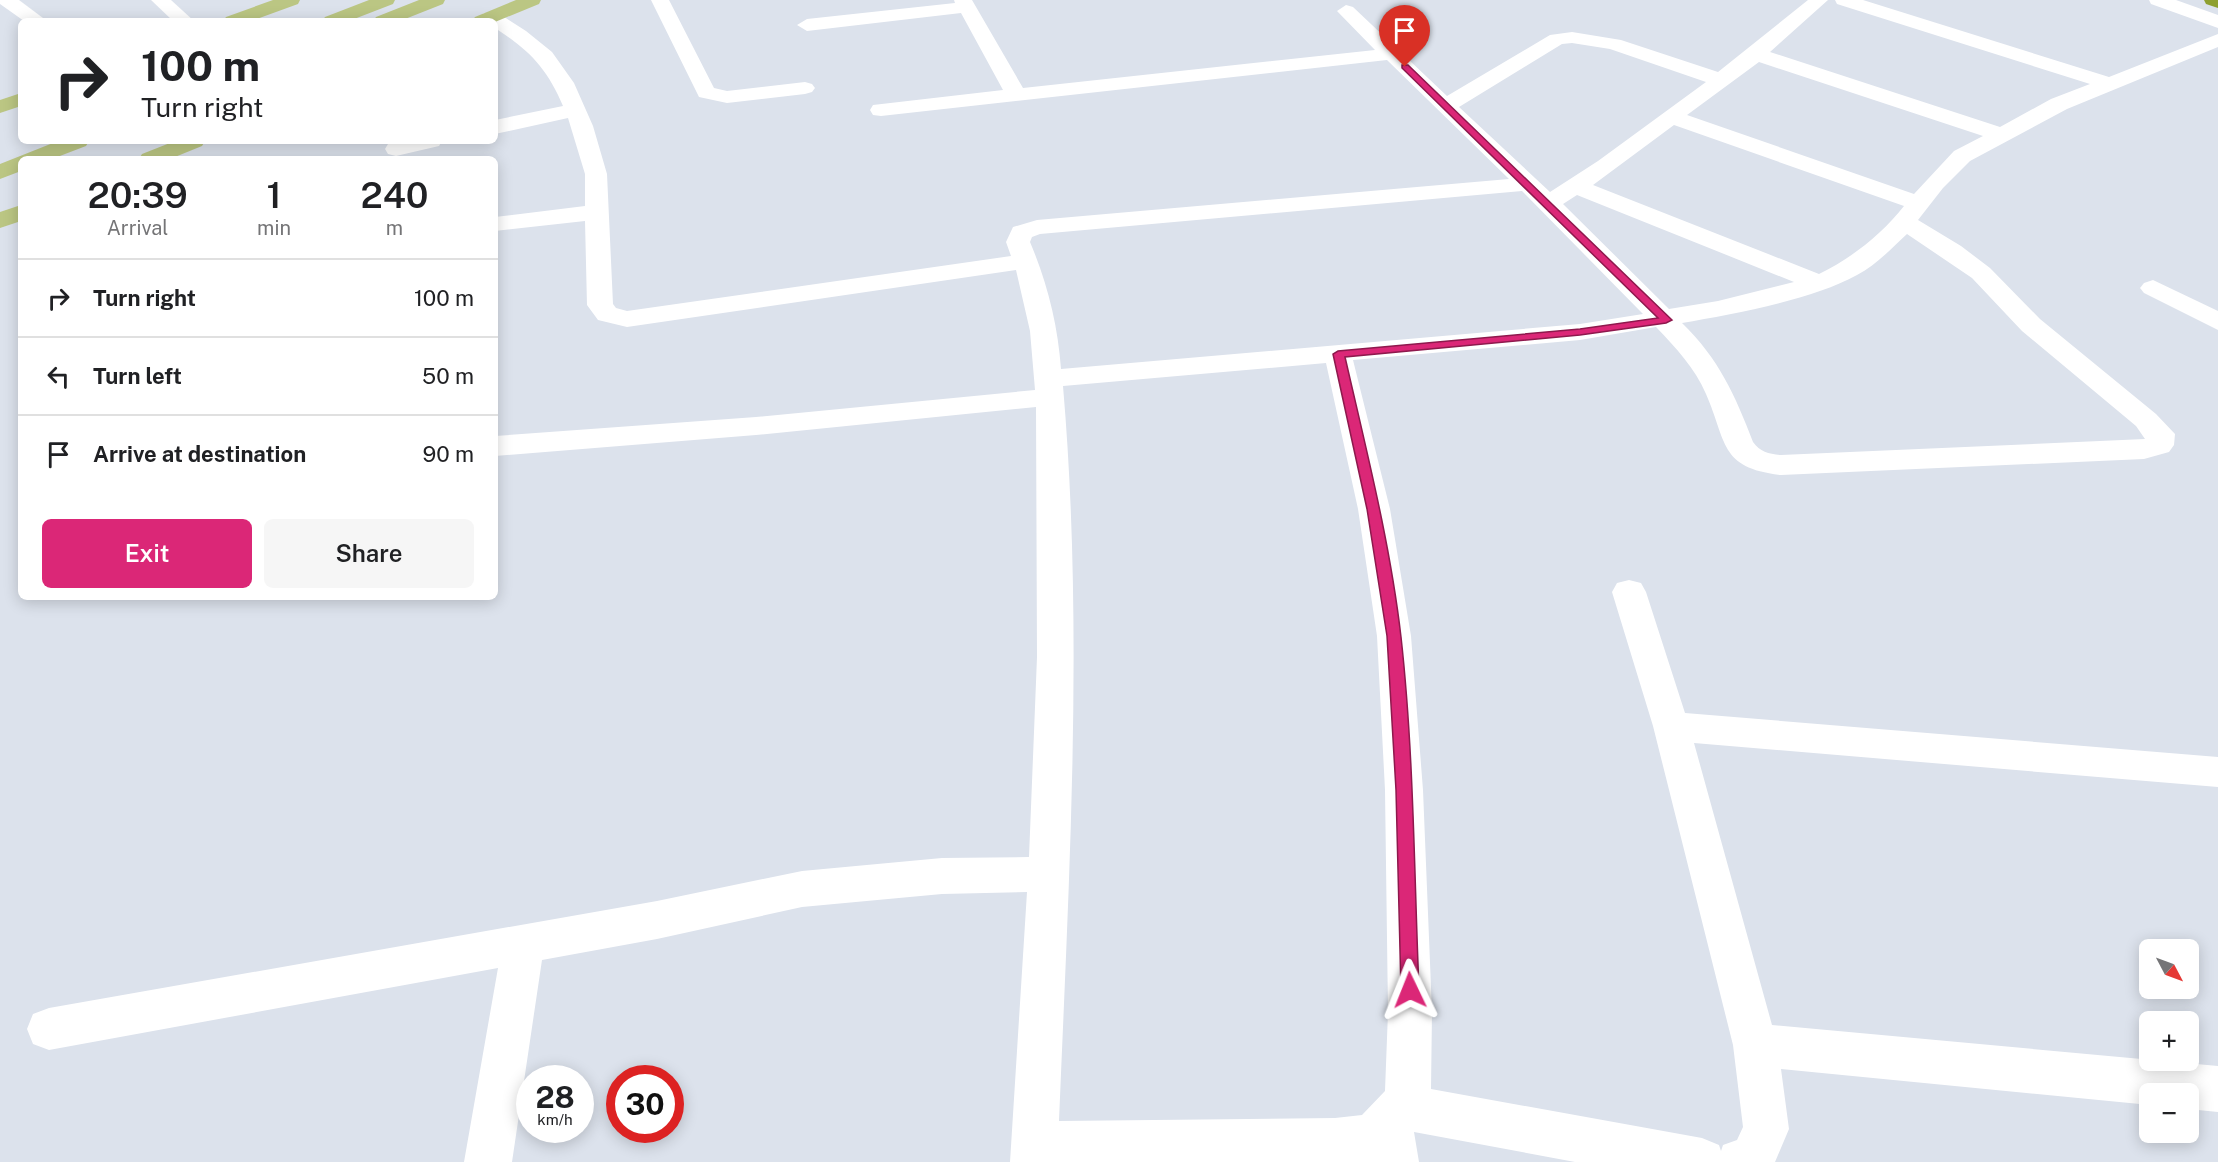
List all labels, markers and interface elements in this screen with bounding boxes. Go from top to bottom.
pin [1379,5,1430,67]
icon: arrive [1388,14,1421,47]
text: 100 m [141,41,260,90]
icon: right [42,42,120,120]
text: Turn right [141,91,264,123]
text: 20:39 [87,174,188,216]
text: 1 [267,174,282,216]
text: 240 [360,174,429,216]
text: Arrival [107,216,168,240]
text: min [257,216,291,240]
text: m [386,216,403,240]
icon: right [42,282,75,315]
text: Turn right [93,285,196,311]
text: 100 m [414,285,474,311]
icon: left [42,360,75,393]
text: Turn left [93,363,182,389]
text: 50 m [422,363,474,389]
icon: arrive [42,438,75,471]
text: Arrive at destination [93,441,306,467]
text: 90 m [423,441,474,467]
button: Exit [42,519,252,588]
button: Share [264,519,474,588]
north arrow [2139,939,2199,999]
map controls [2139,939,2199,1143]
position arrow [1378,958,1442,1022]
button: + [2139,1011,2199,1071]
speed limit sign: 30 [606,1065,684,1143]
text: 28 [535,1079,575,1115]
button: − [2139,1083,2199,1143]
text: km/h [537,1111,573,1128]

